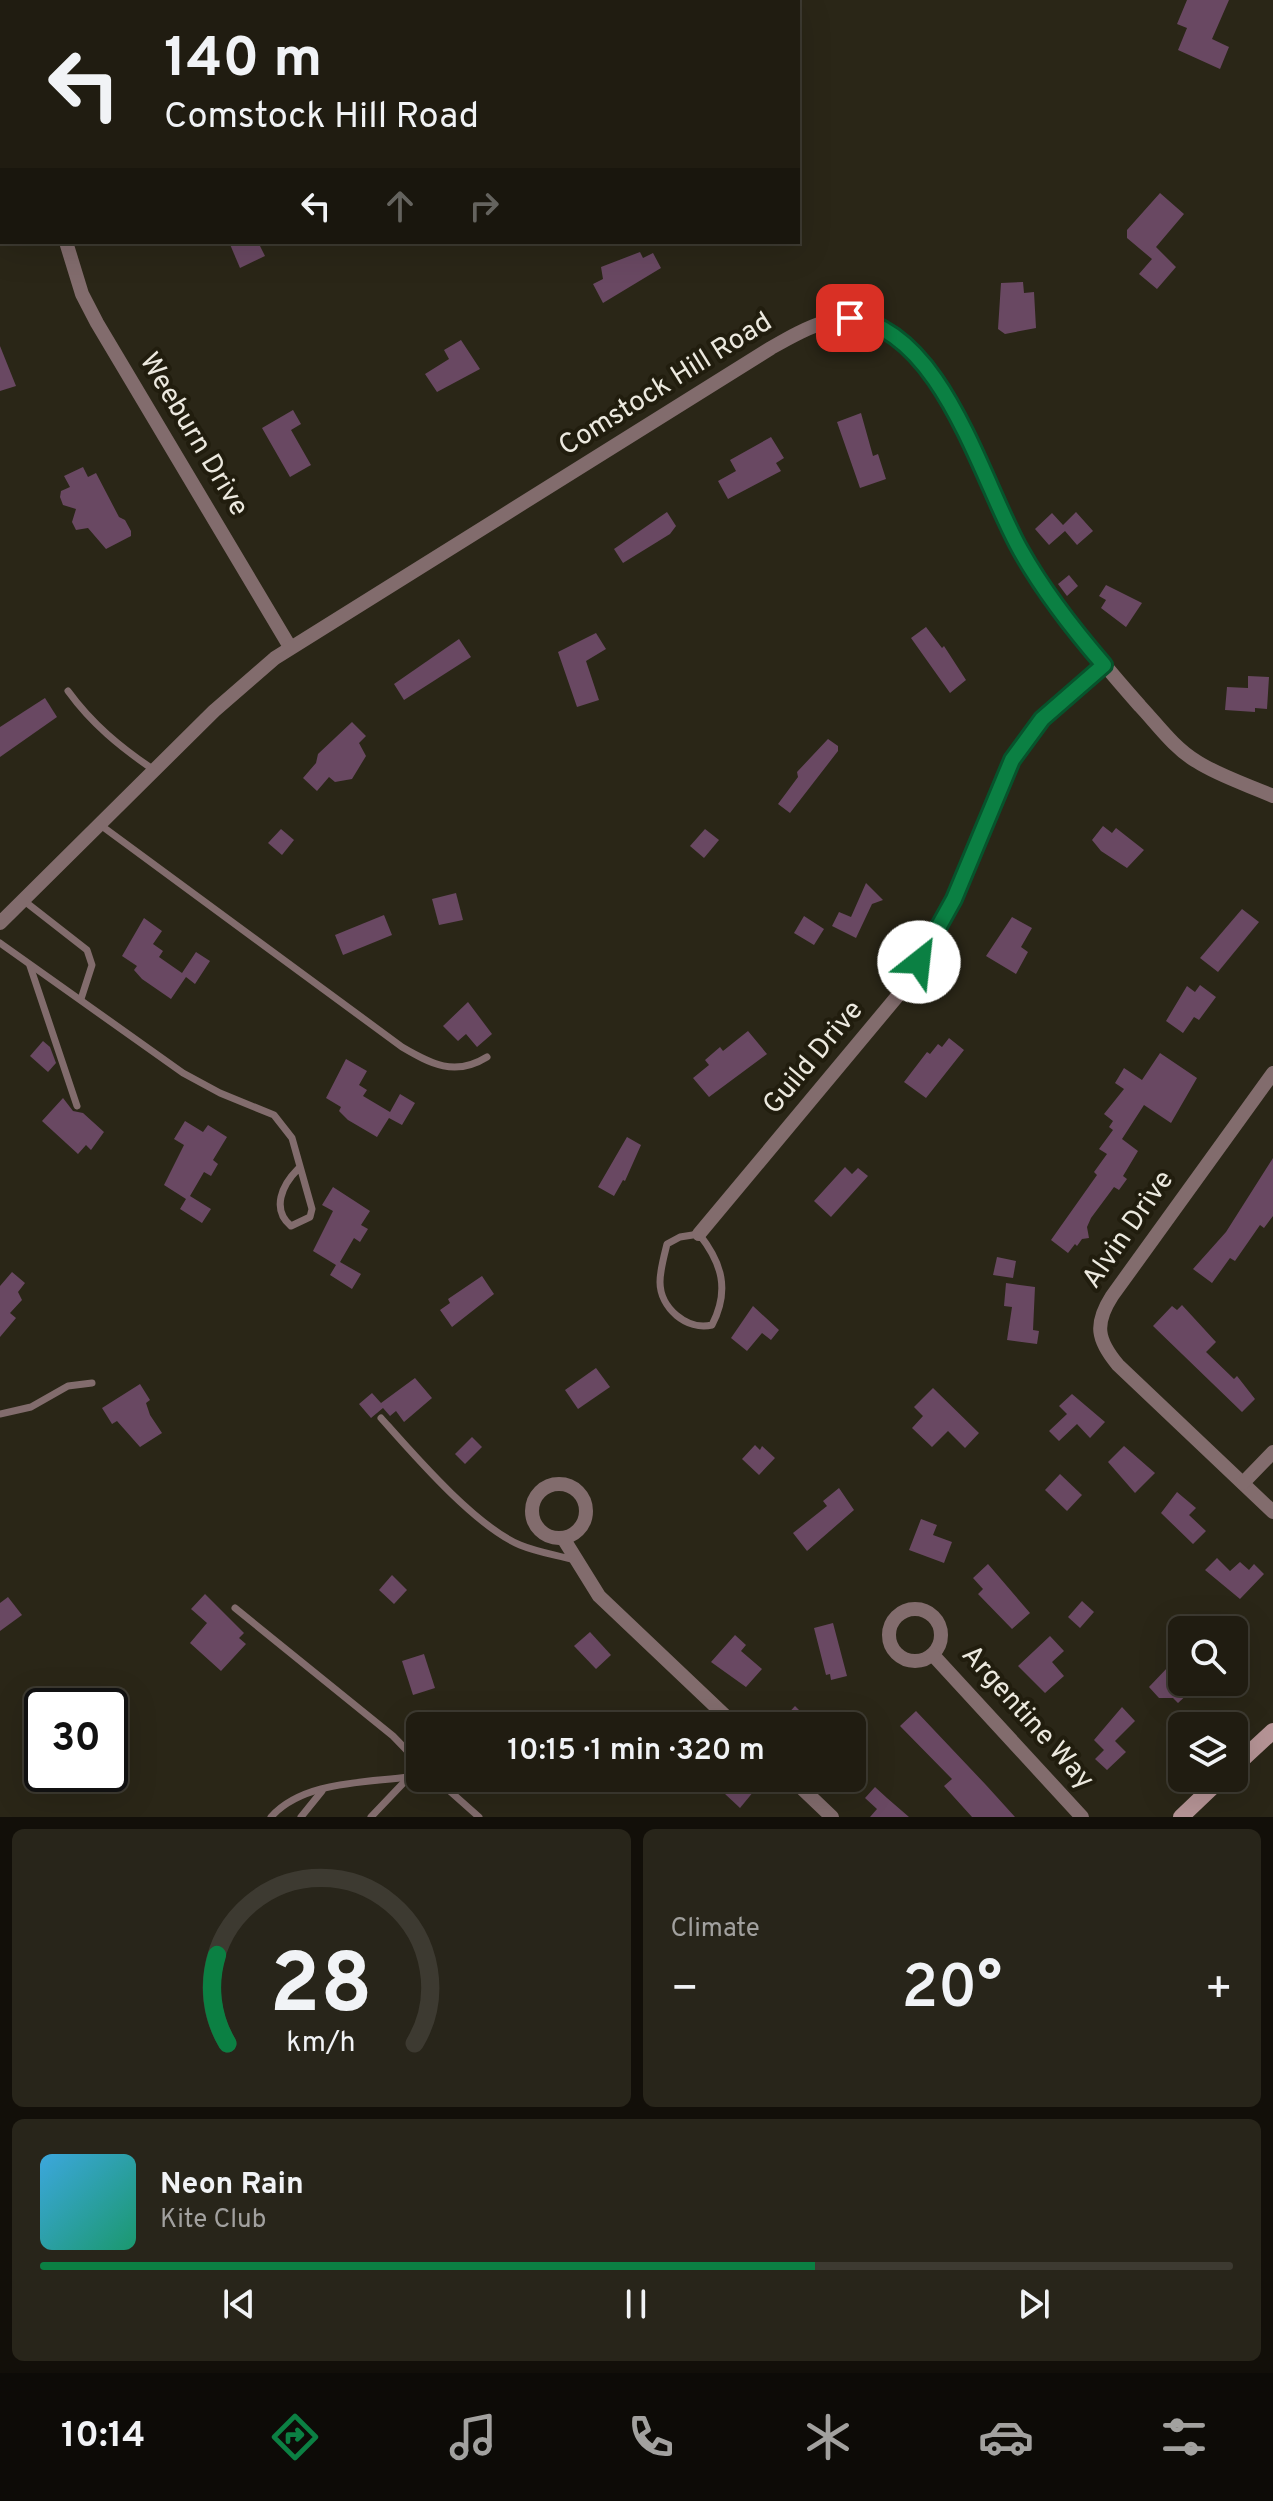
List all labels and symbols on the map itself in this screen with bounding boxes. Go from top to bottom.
pin [816,284,884,352]
street label: Comstock Hill Road [553,305,779,465]
street label: Weeburn Drive [130,347,256,523]
position arrow [877,920,961,1004]
street label: Guild Drive [756,994,872,1122]
street label: Alvin Drive [1075,1164,1183,1296]
street label: Argentine Way [953,1638,1101,1798]
speed limit sign: 30 [24,1688,128,1792]

